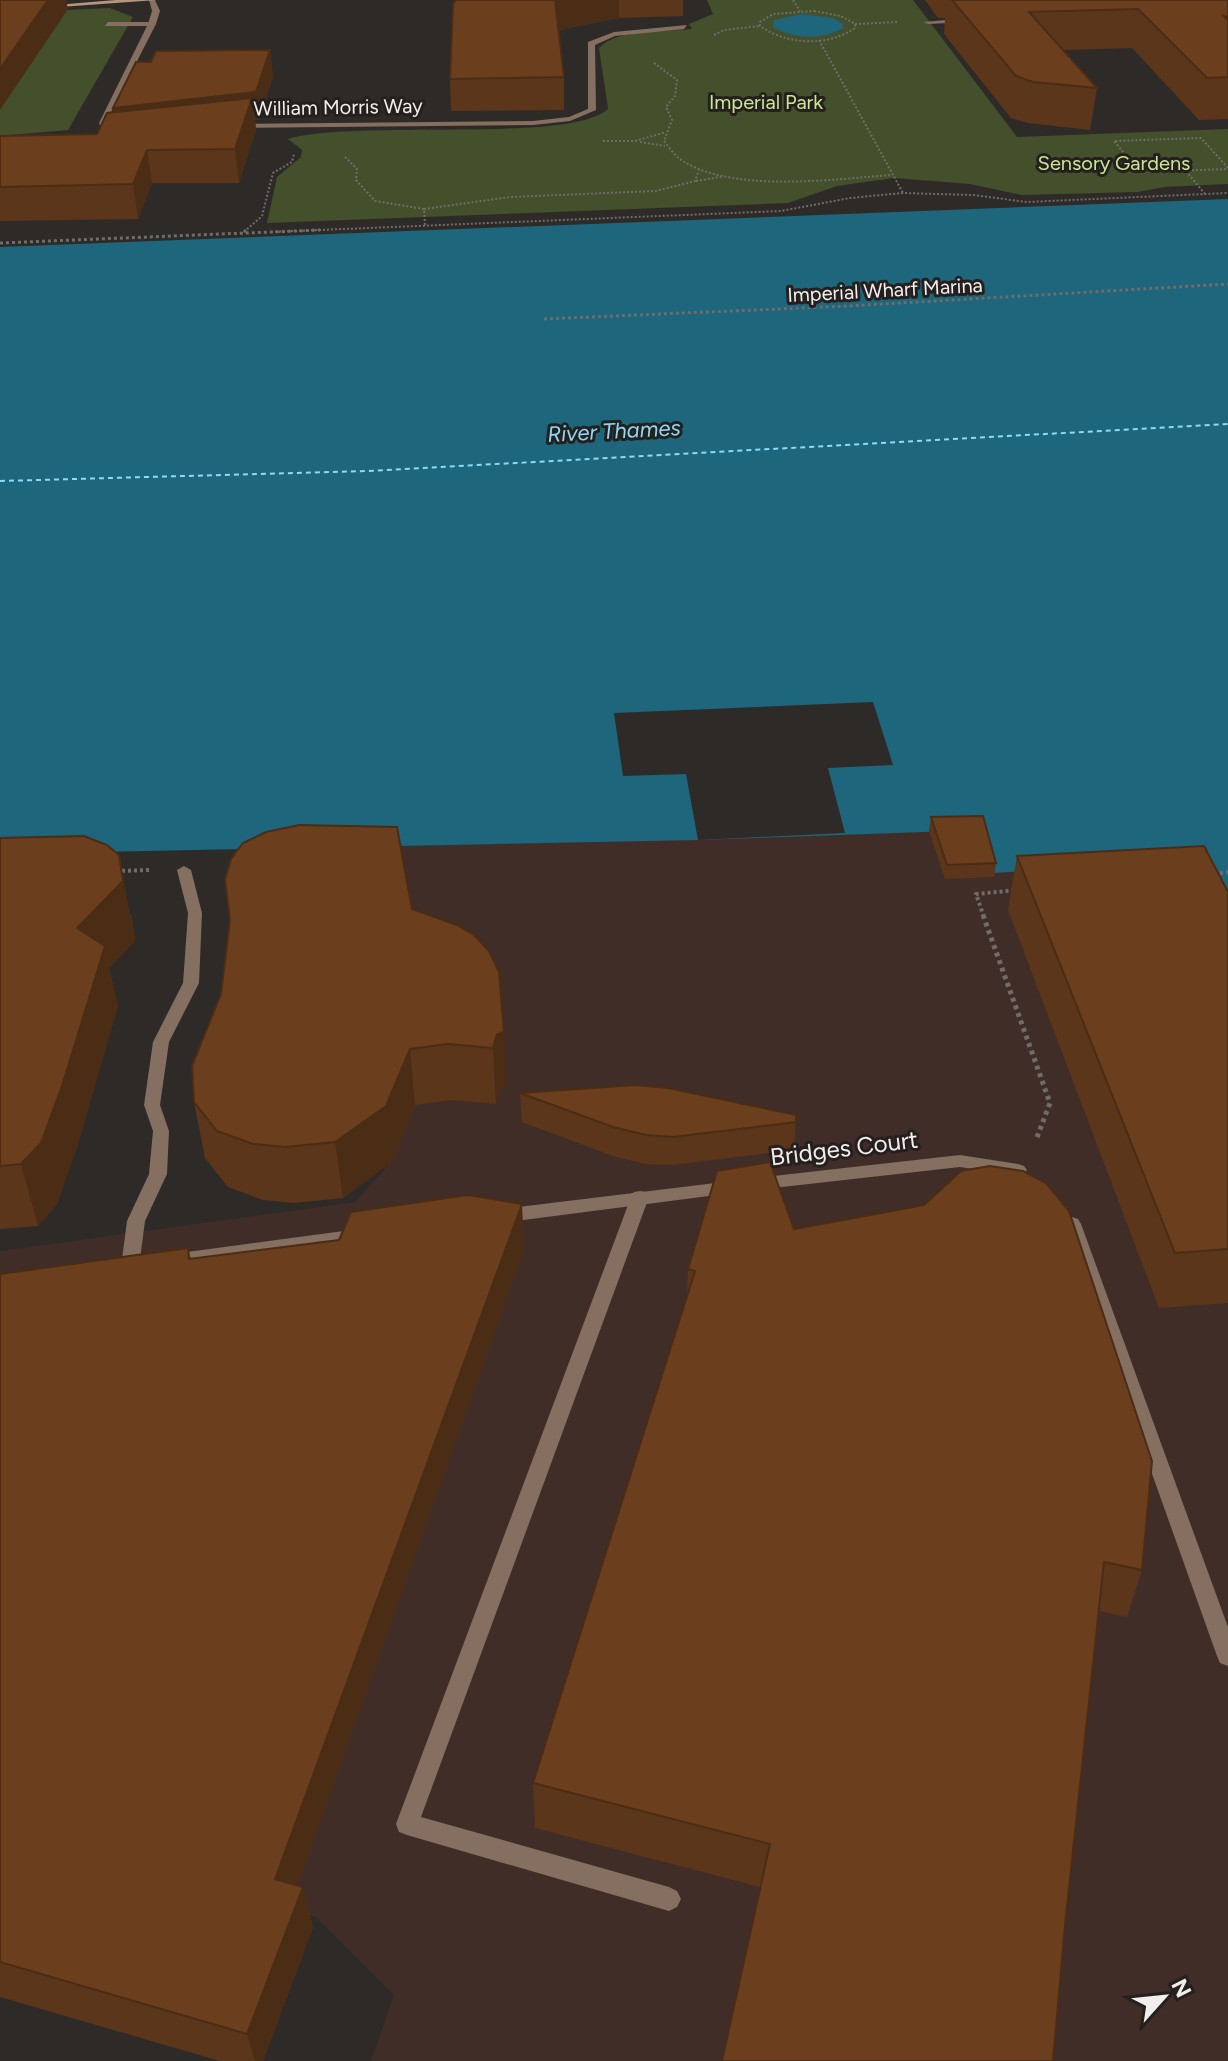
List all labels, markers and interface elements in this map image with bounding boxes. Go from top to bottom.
park label: Imperial Park [709,90,823,114]
street label: William Morris Way [253,94,423,120]
park label: Sensory Gardens [1038,151,1190,175]
street label: Imperial Wharf Marina [787,273,983,307]
water label: River Thames [547,414,681,448]
street label: Bridges Court [769,1125,919,1171]
north arrow [1124,1957,1204,2037]
text: N [1165,1974,1197,2002]

